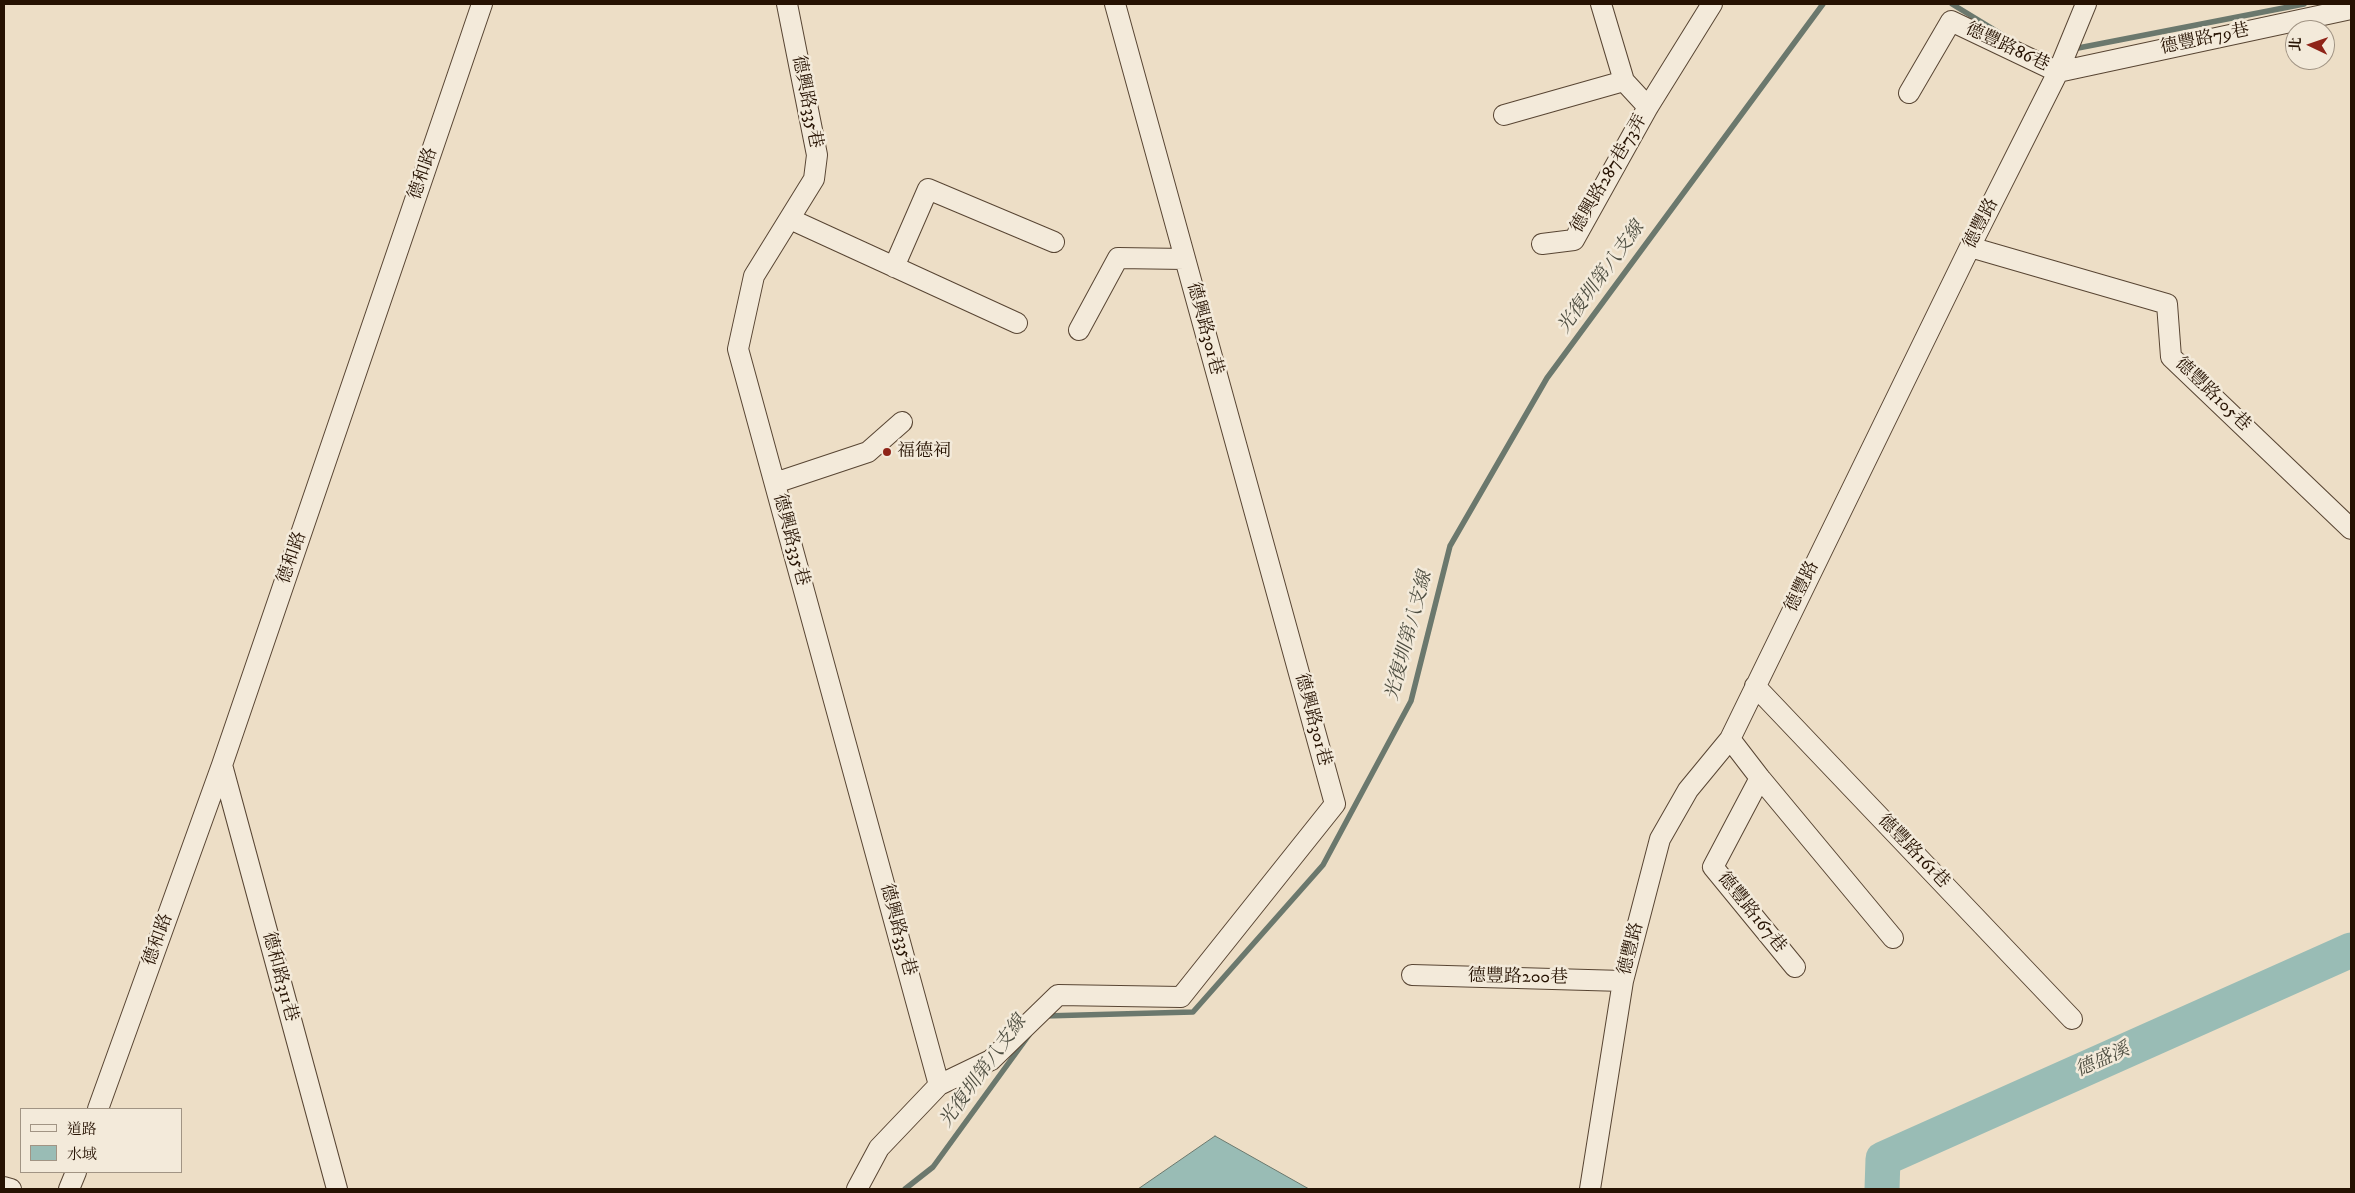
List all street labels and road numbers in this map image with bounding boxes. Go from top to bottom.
street label: 德豐路86巷 [1961,19,2053,77]
street label: 德豐路79巷 [2159,20,2251,60]
street label: 德興路335巷 [786,54,826,150]
street label: 德興路287巷73弄 [1567,111,1653,237]
street label: 德和路 [405,145,443,203]
street label: 德豐路 [1960,195,2004,253]
street label: 德興路301巷 [1181,280,1227,378]
street label: 德豐路105巷 [2170,353,2254,437]
street label: 德興路335巷 [767,492,813,588]
street label: 德和路 [274,529,312,587]
street label: 德豐路 [1781,558,1825,616]
street label: 德興路301巷 [1289,671,1335,769]
street label: 德豐路161巷 [1872,811,1954,893]
street label: 德豐路167巷 [1712,868,1790,958]
street label: 德興路335巷 [874,882,920,978]
street label: 德和路 [140,911,178,969]
street label: 德豐路 [1615,920,1649,978]
street label: 德和路311巷 [257,930,301,1024]
street label: 德豐路200巷 [1468,966,1568,990]

